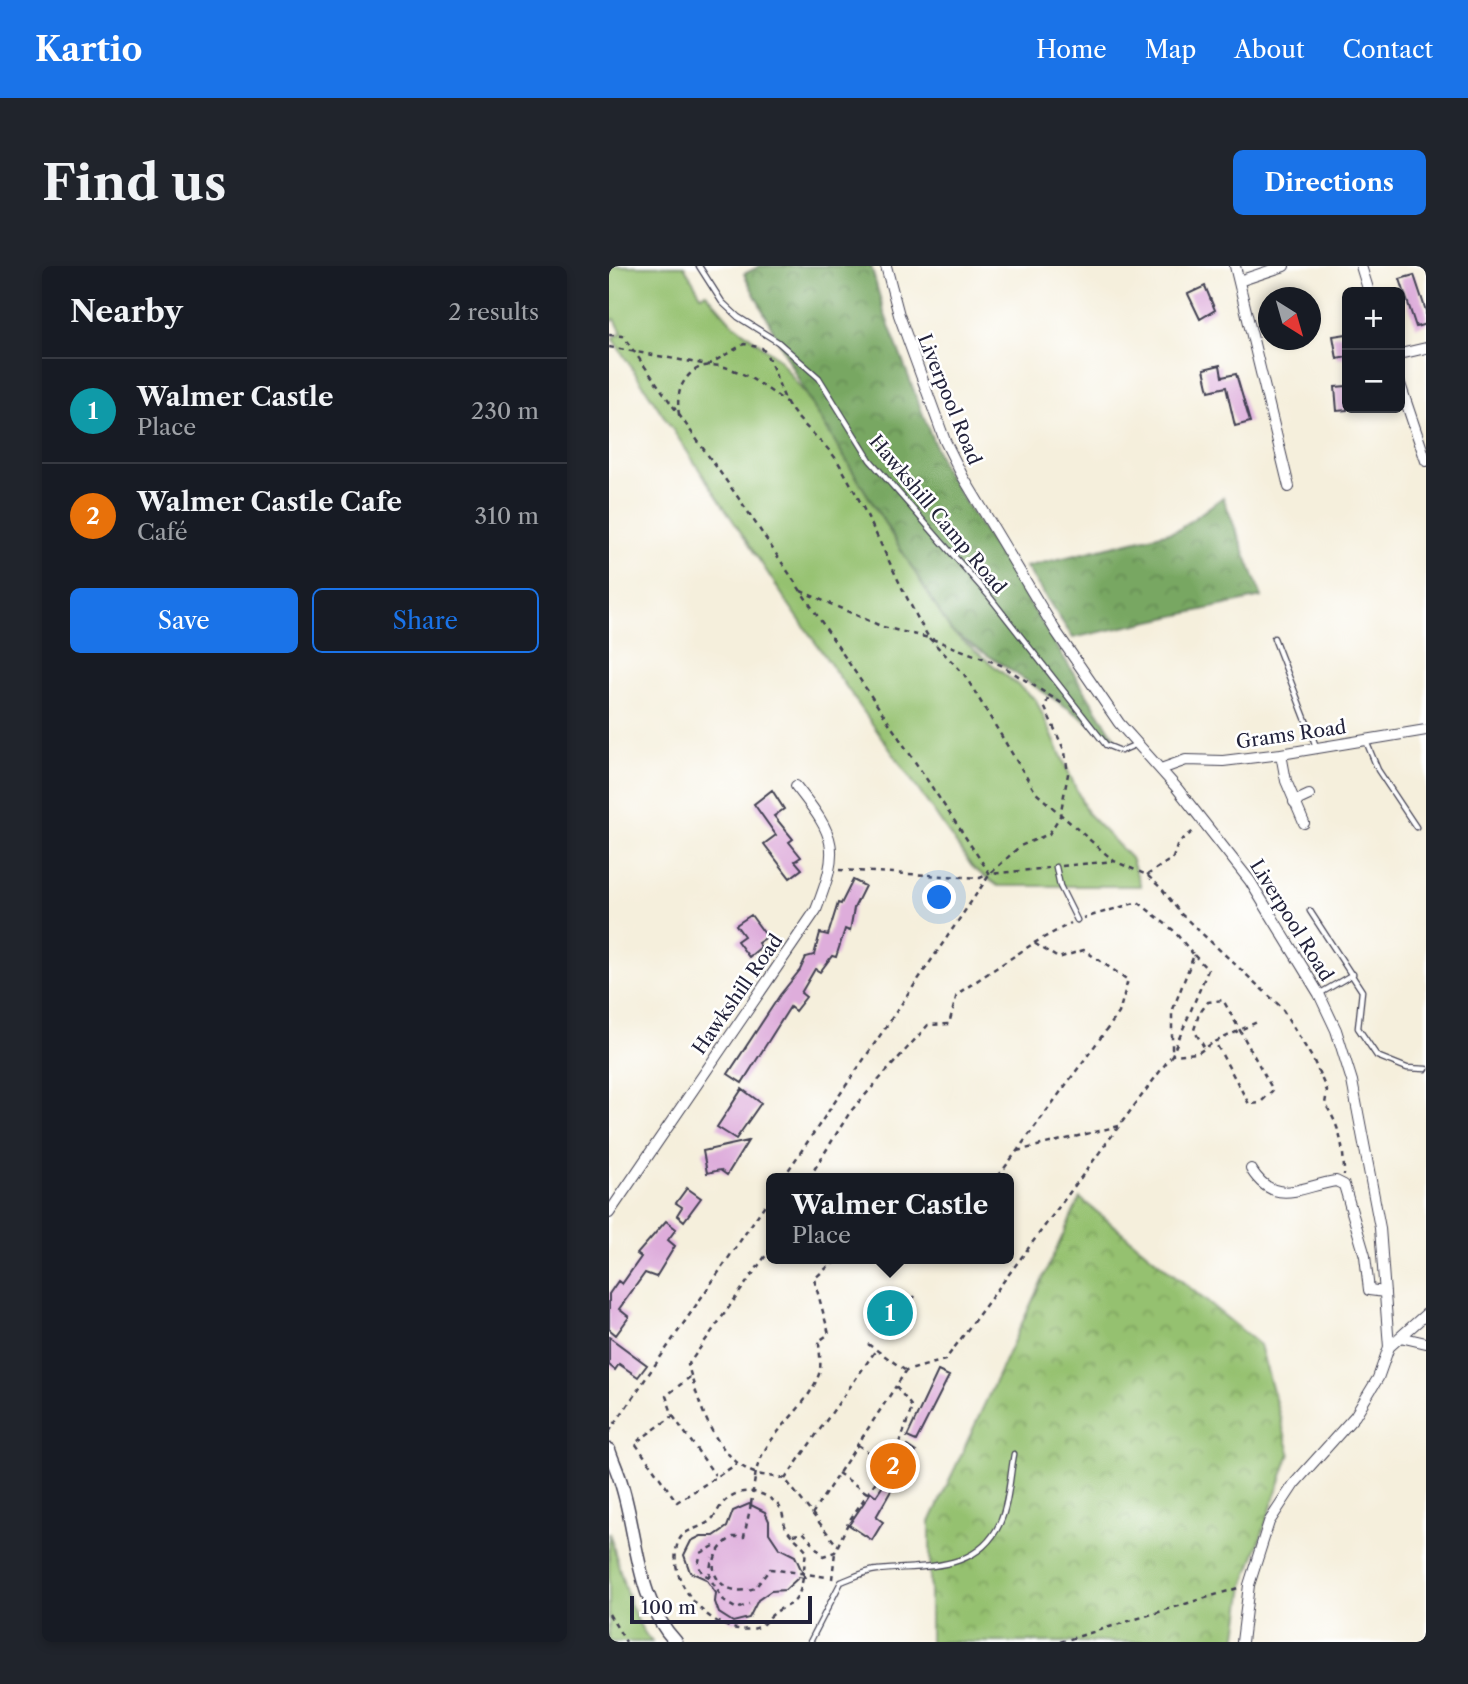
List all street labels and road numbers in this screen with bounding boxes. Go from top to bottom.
street label: Liverpool Road [913,330,986,468]
street label: Hawkshill Camp Road [864,430,1011,599]
street label: Grams Road [1234,715,1348,754]
street label: Liverpool Road [1245,855,1338,986]
street label: Hawkshill Road [687,929,788,1059]

